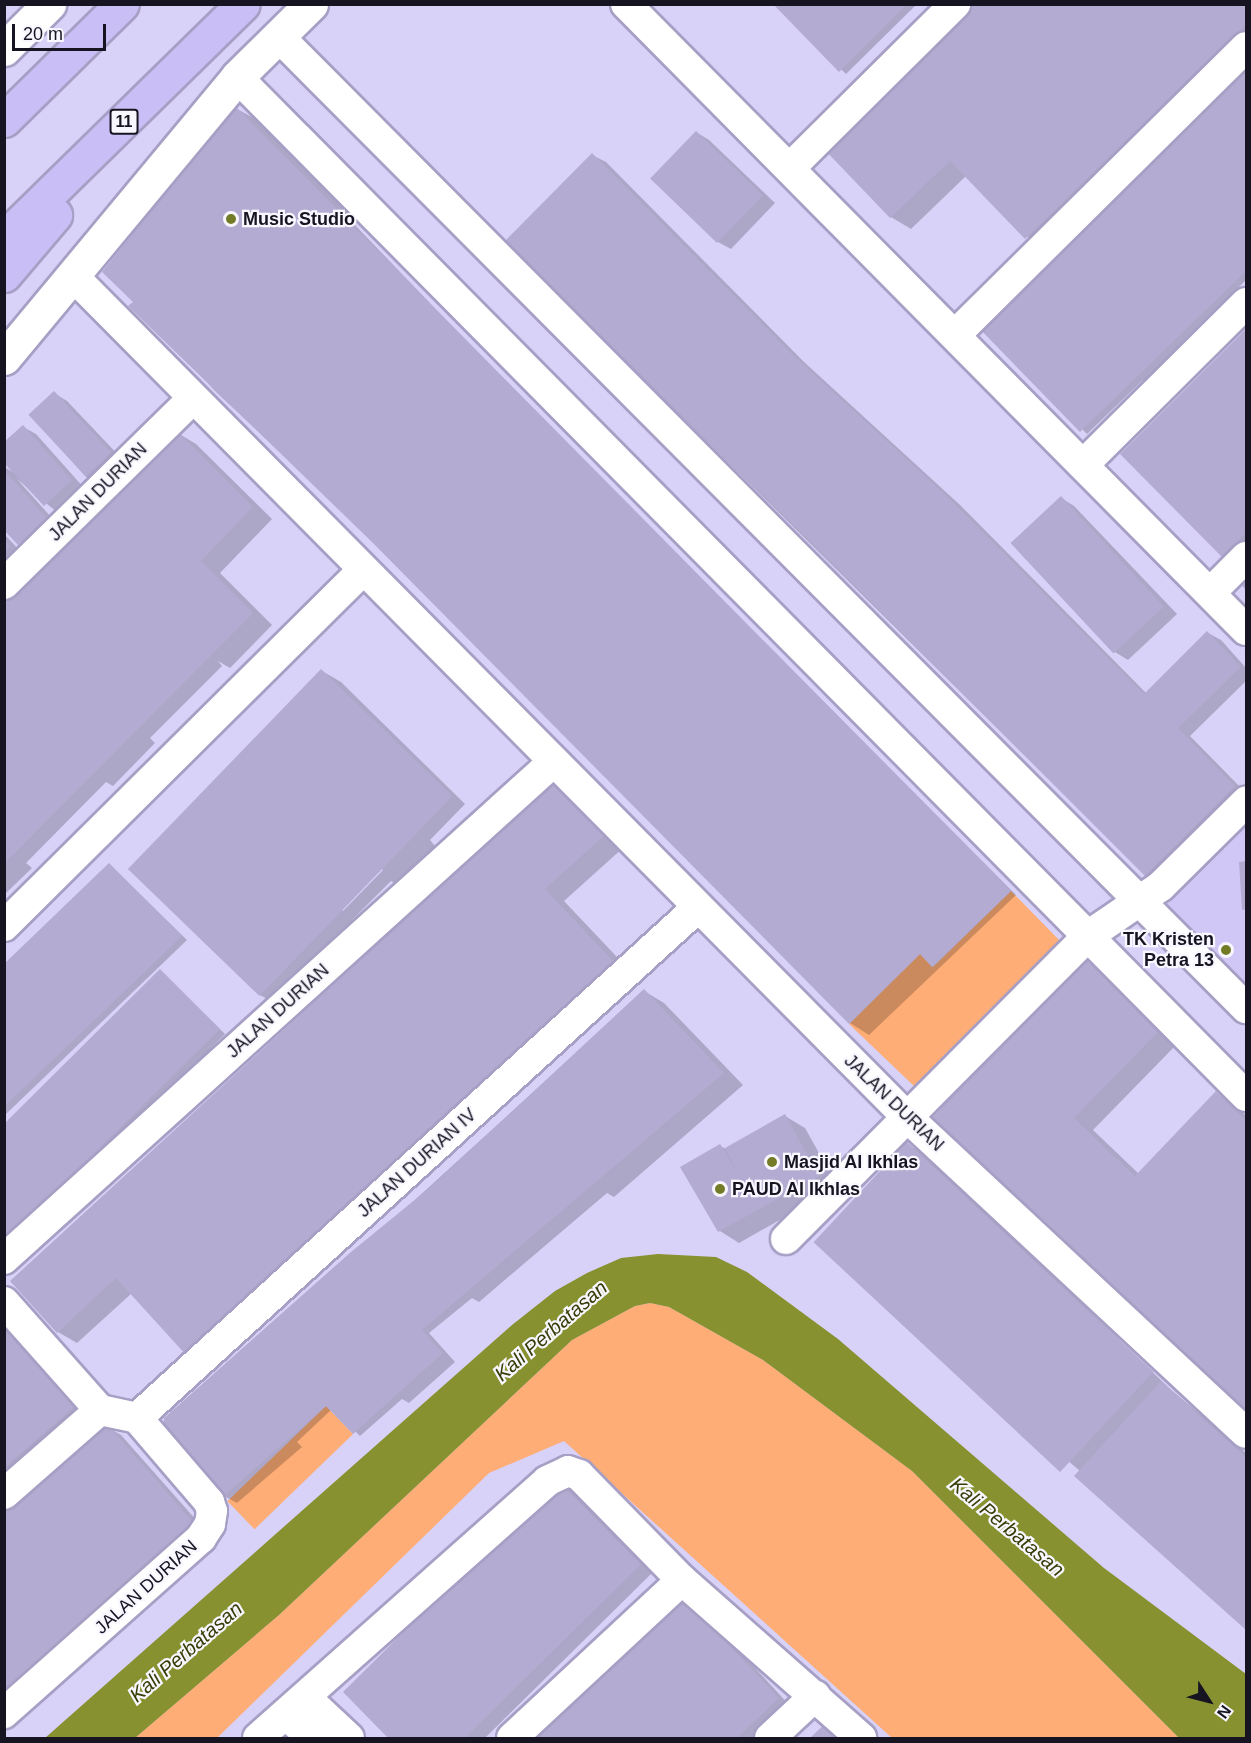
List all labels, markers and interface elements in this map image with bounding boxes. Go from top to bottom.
scale bar [15,12,110,50]
text: 20 m [23,24,63,44]
road number: 11 [109,109,139,135]
place label: Music Studio [243,208,355,230]
marker: Music Studio [224,212,238,226]
street label: JALAN DURIAN [44,438,152,546]
place label: TK Kristen Petra 13 [1123,929,1214,972]
marker: TK Kristen Petra 13 [1219,943,1233,957]
street label: JALAN DURIAN [222,959,334,1063]
street label: JALAN DURIAN [840,1050,948,1156]
street label: JALAN DURIAN IV [353,1104,481,1222]
place label: Masjid Al Ikhlas [784,1151,919,1173]
marker: Masjid Al Ikhlas [765,1155,779,1169]
place label: PAUD Al Ikhlas [732,1178,861,1200]
marker: PAUD Al Ikhlas [713,1182,727,1196]
water label: Kali Perbatasan [490,1276,612,1386]
water label: Kali Perbatasan [945,1472,1069,1582]
street label: JALAN DURIAN [90,1535,202,1639]
water label: Kali Perbatasan [125,1597,247,1707]
north arrow [1179,1671,1239,1731]
text: N [1214,1702,1234,1722]

